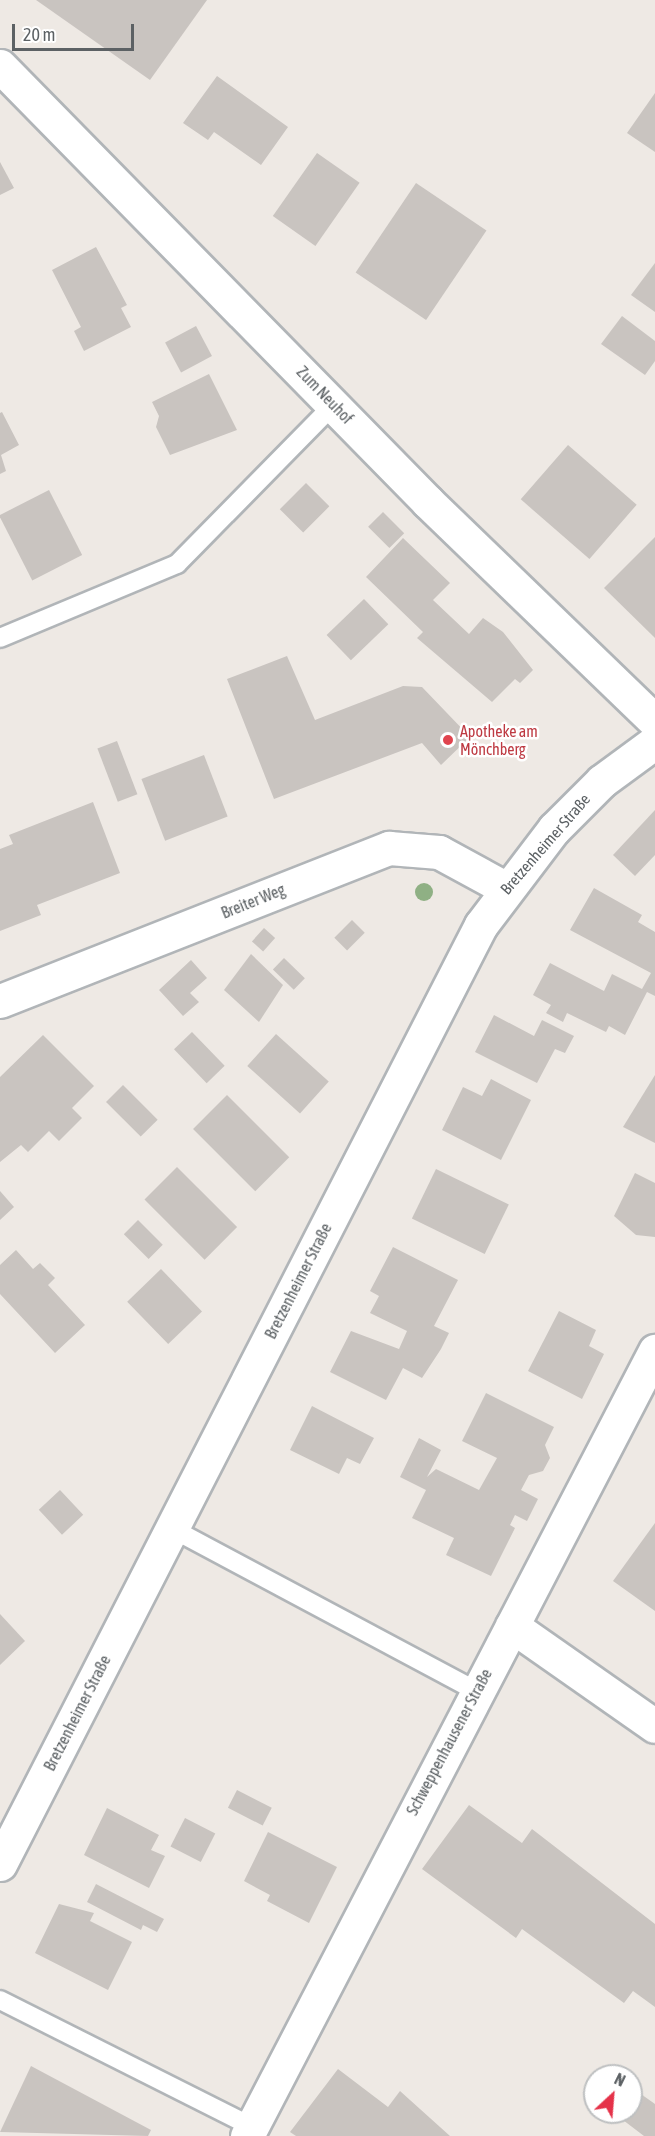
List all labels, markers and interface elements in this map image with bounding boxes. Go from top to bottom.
scale bar [15,12,136,50]
text: 20 m [23,24,55,45]
street label: Zum Neuhof [293,362,357,428]
place label: Apotheke am Mönchberg [460,721,538,759]
marker: Apotheke am Mönchberg [441,733,455,747]
street label: Bretzenheimer Straße [496,790,594,898]
street label: Breiter Weg [218,880,288,922]
street label: Bretzenheimer Straße [261,1220,335,1342]
street label: Bretzenheimer Straße [40,1652,114,1774]
street label: Schweppenhausener Straße [402,1666,496,1818]
north arrow [583,2064,643,2124]
text: N [612,2069,628,2090]

